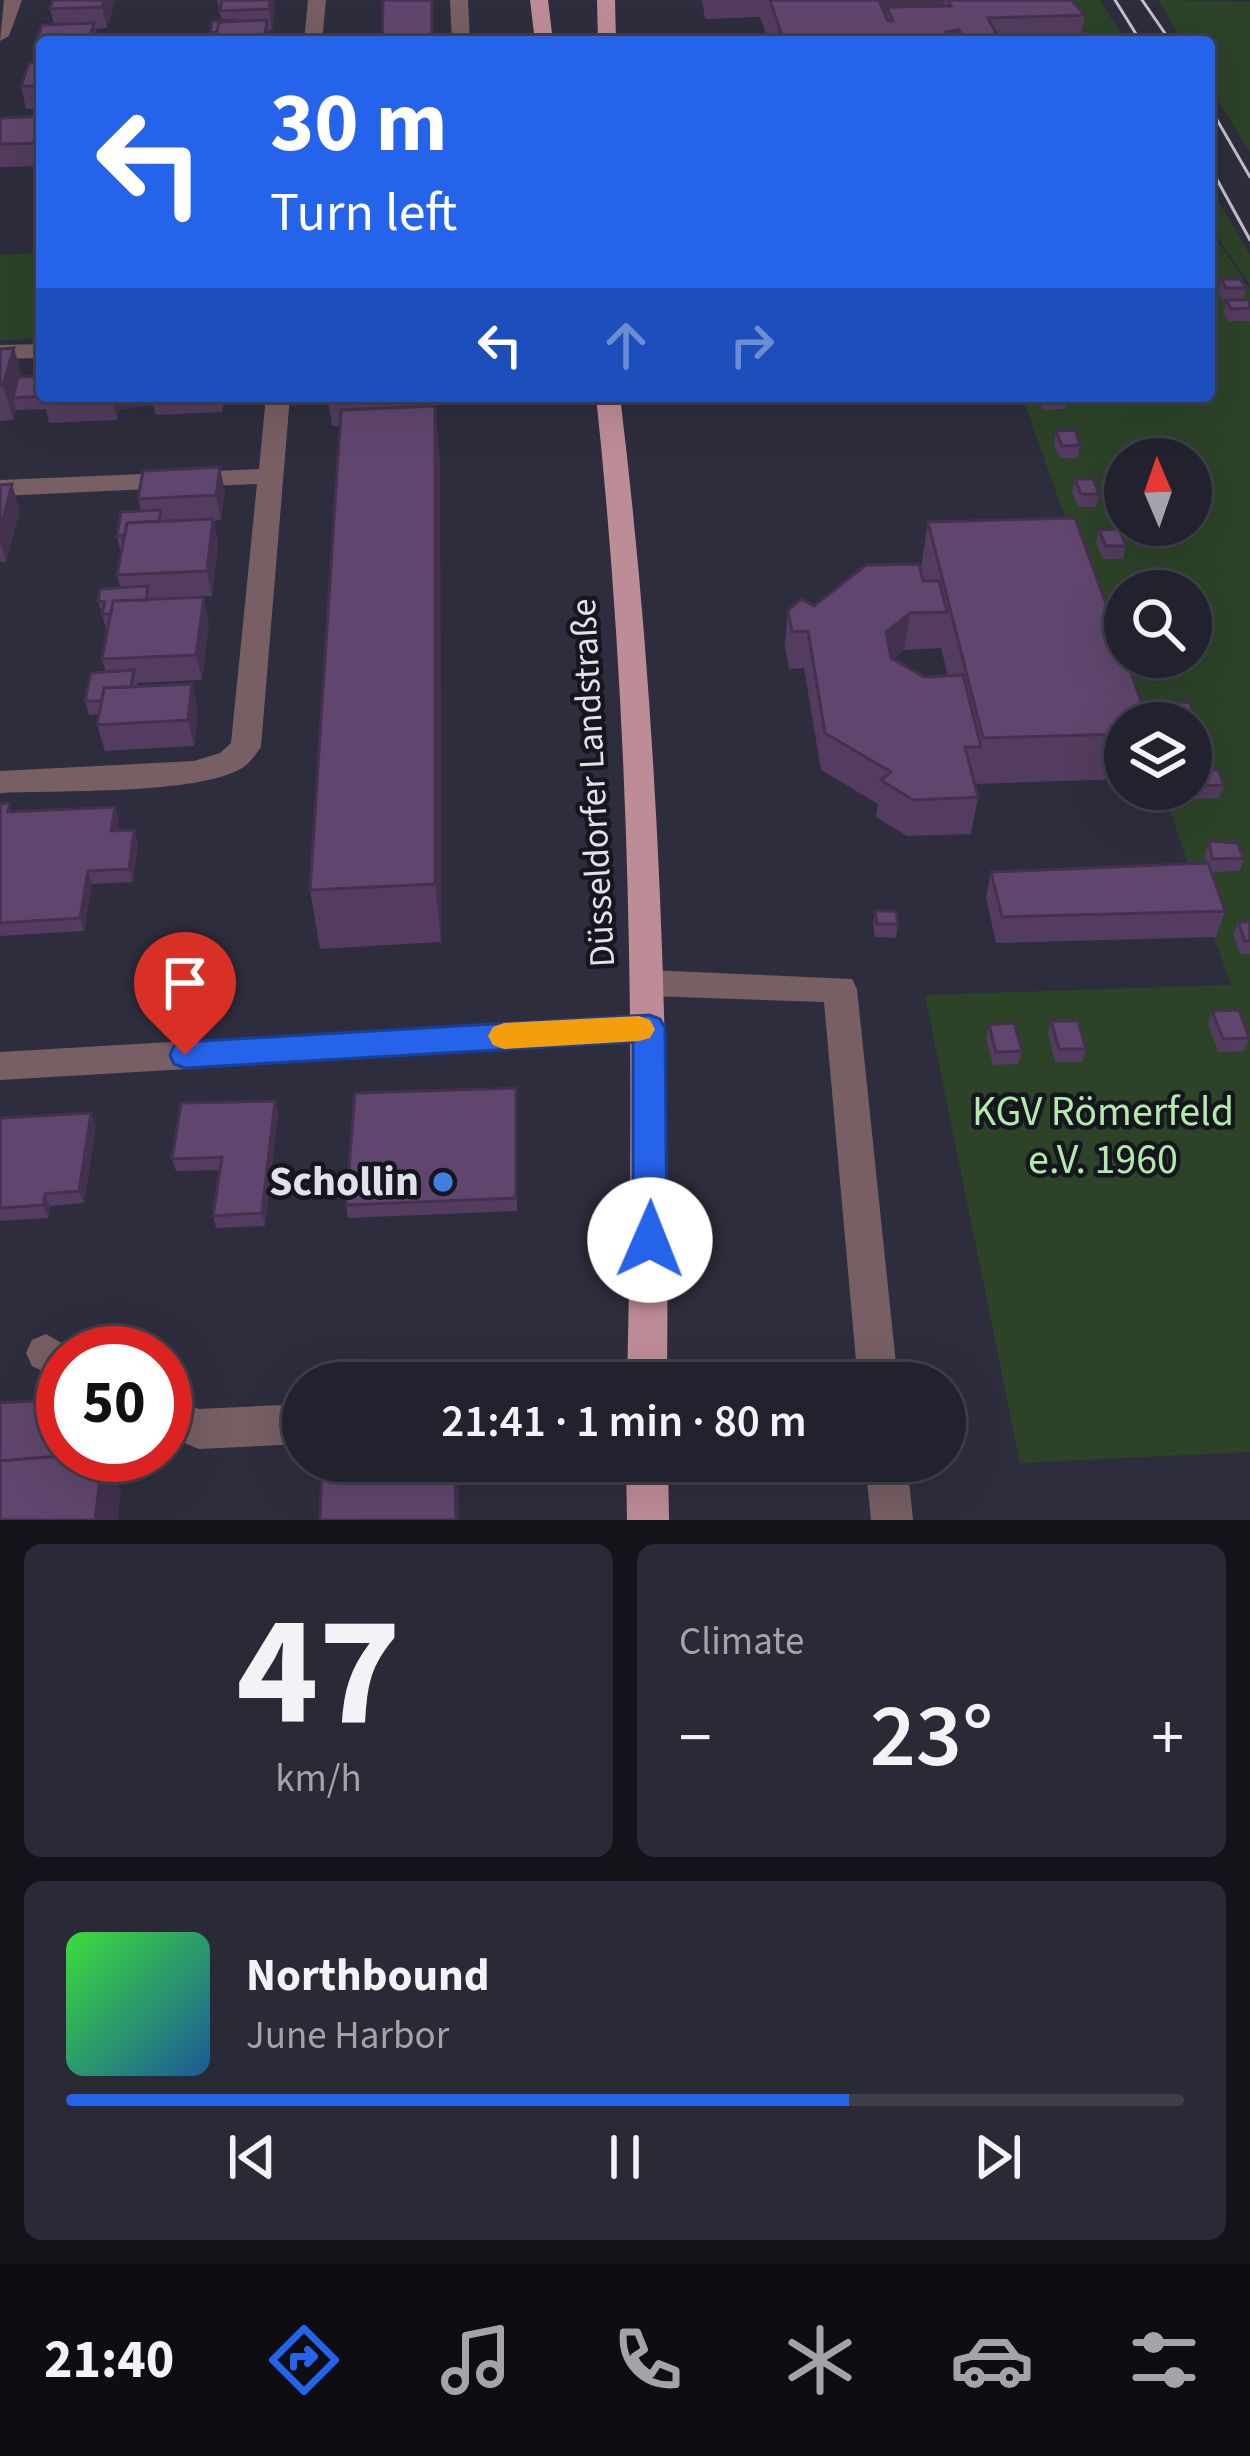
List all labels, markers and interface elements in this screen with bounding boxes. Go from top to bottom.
text: 30 m [270,64,448,184]
icon: left [72,84,228,240]
text: Turn left [270,175,457,252]
icon: left [467,312,533,378]
icon: ahead [593,312,659,378]
icon: right [719,312,785,378]
north arrow [1104,438,1212,546]
map controls [1104,438,1212,810]
button: search [1104,570,1212,678]
street label: Düsseldorfer Landstraße [558,597,628,969]
button: layers [1104,702,1212,810]
pin [134,932,236,1055]
icon: arrive [152,950,218,1016]
park label: KGV Römerfeld e.V. 1960 [972,1082,1234,1190]
place label: Schollin [269,1152,419,1212]
marker: Schollin [430,1169,456,1195]
position arrow [587,1177,713,1303]
speed limit sign: 50 [36,1326,192,1482]
text: 21:41 · 1 min · 80 m [441,1390,807,1454]
text: 47 [236,1562,401,1784]
text: Climate [679,1614,804,1670]
text: 23° [870,1673,993,1801]
text: − [679,1691,712,1785]
text: + [1151,1691,1184,1785]
text: km/h [275,1751,362,1807]
text: Northbound [246,1944,490,2008]
text: June Harbor [246,2008,449,2064]
icon: previous [219,2124,285,2190]
icon: pause [592,2124,658,2190]
icon: next [965,2124,1031,2190]
icon: directions [262,2318,346,2402]
icon: music [434,2318,518,2402]
icon: phone [606,2318,690,2402]
icon: climate [778,2318,862,2402]
icon: car [950,2318,1034,2402]
icon: filters [1122,2318,1206,2402]
text: 21:40 [44,2322,174,2399]

